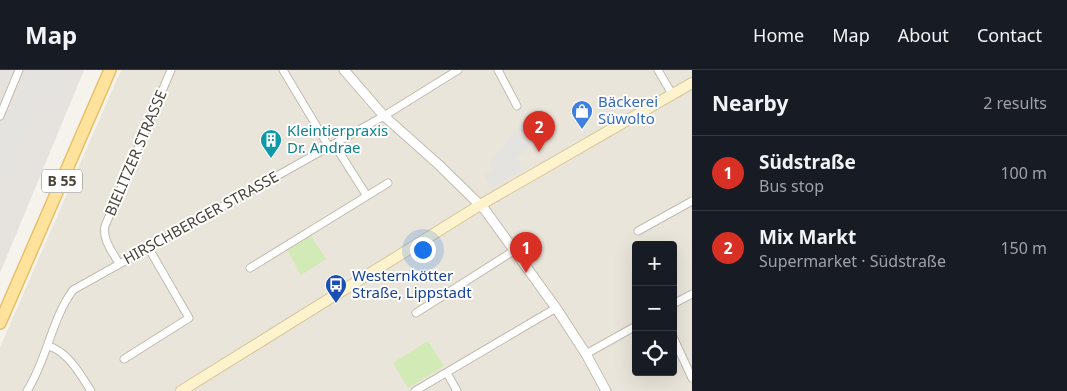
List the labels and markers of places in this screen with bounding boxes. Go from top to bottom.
place label: Bäckerei Süwolto [598,91,658,128]
shop icon: Bäckerei Süwolto [570,99,594,130]
pin: 2 [523,111,555,152]
place label: Kleintierpraxis Dr. Andrae [287,120,388,157]
building icon: Kleintierpraxis Dr. Andrae [259,128,283,159]
pin: 1 [510,232,542,273]
place label: Westernkötter Straße, Lippstadt [352,265,472,302]
bus stop icon: Westernkötter Straße, Lippstadt [324,273,348,304]

